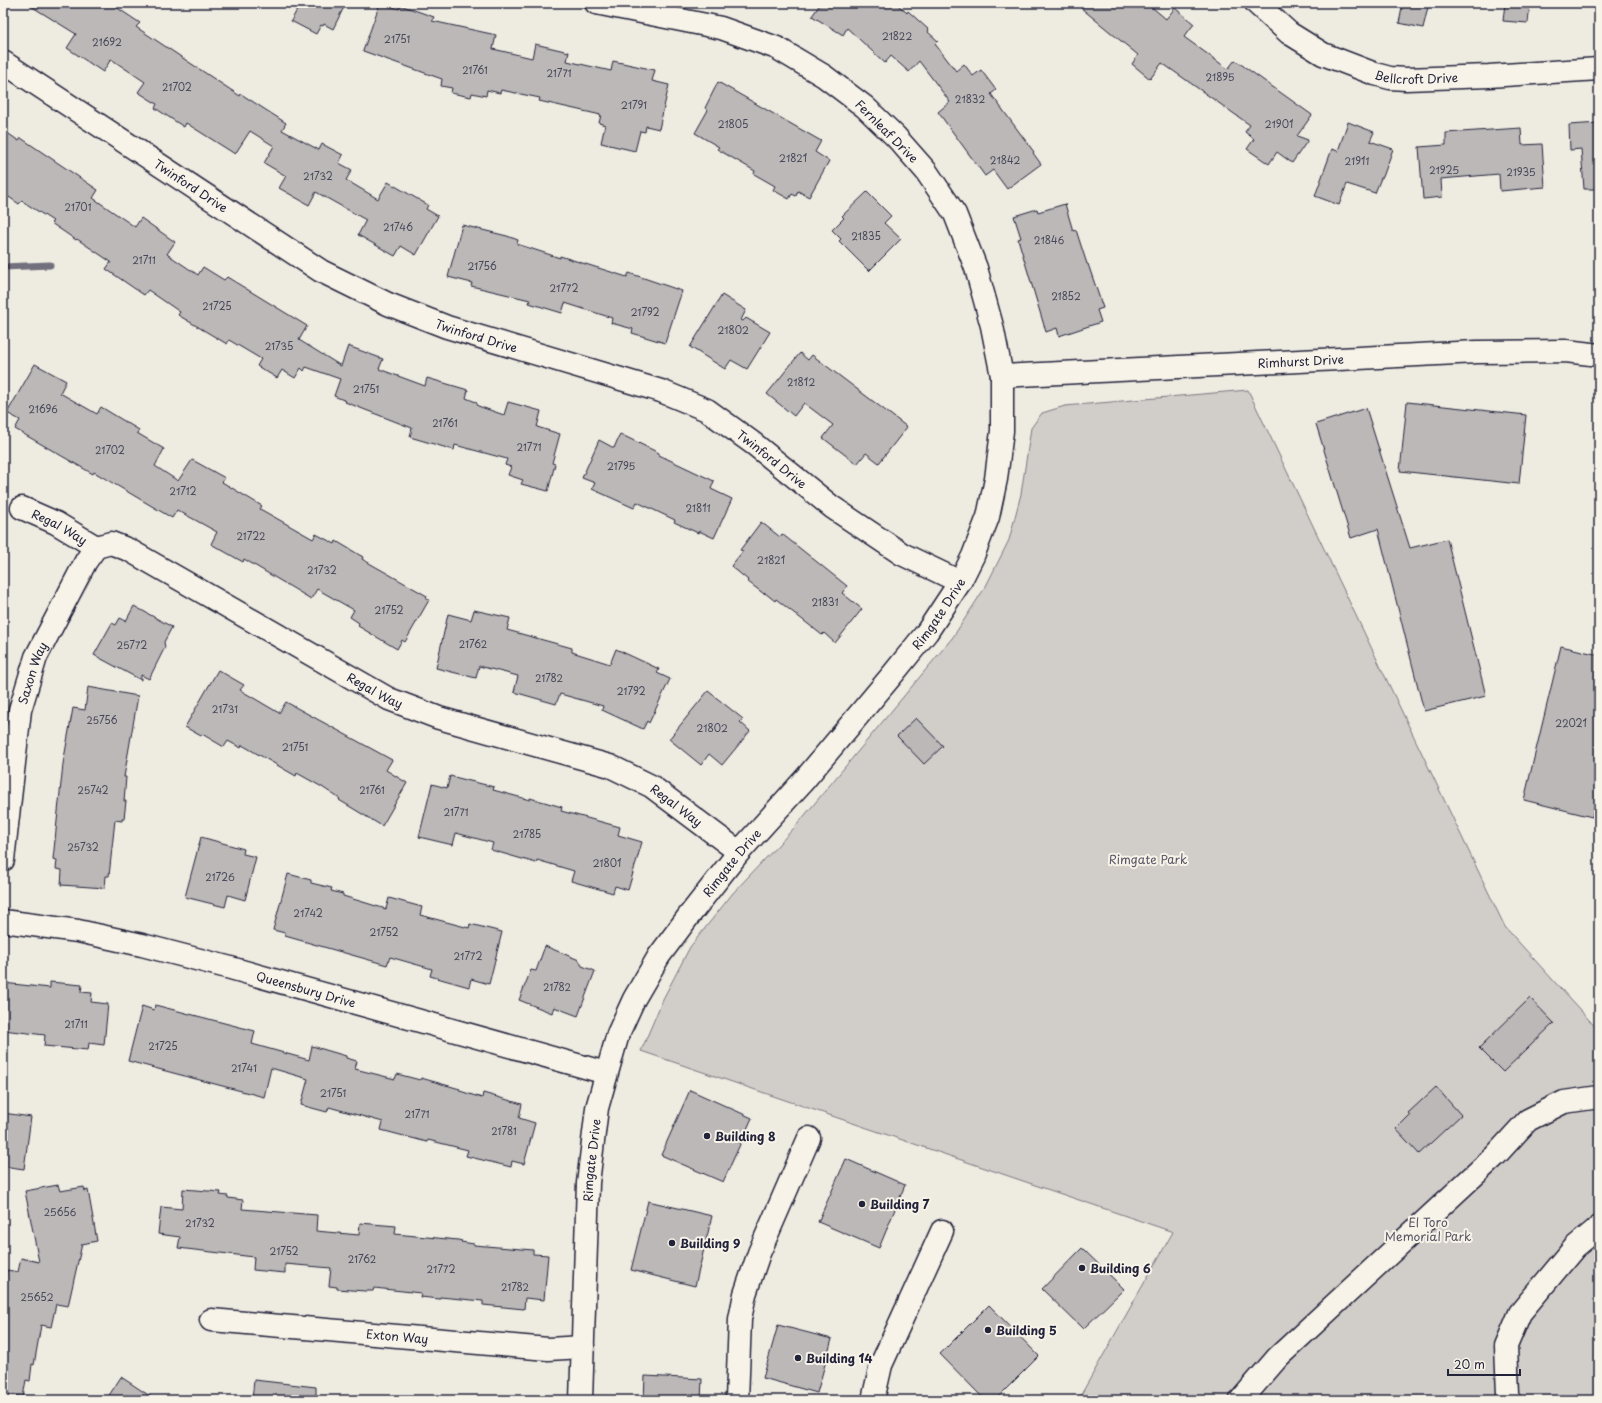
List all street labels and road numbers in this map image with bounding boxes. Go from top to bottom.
street label: Bellcroft Drive [1373,65,1458,88]
street label: Fernleaf Drive [851,95,923,167]
street label: Twinford Drive [150,155,232,217]
street label: Twinford Drive [432,314,520,357]
street label: Rimhurst Drive [1257,350,1344,372]
street label: Twinford Drive [733,425,811,493]
street label: Regal Way [29,504,91,549]
street label: Rimgate Drive [907,575,970,653]
street label: Saxon Way [13,638,52,707]
street label: Regal Way [344,668,406,713]
street label: Regal Way [647,780,707,831]
street label: Rimgate Drive [698,825,765,901]
street label: Queensbury Drive [254,967,358,1012]
street label: Rimgate Drive [578,1118,605,1202]
street label: Exton Way [365,1324,429,1348]

